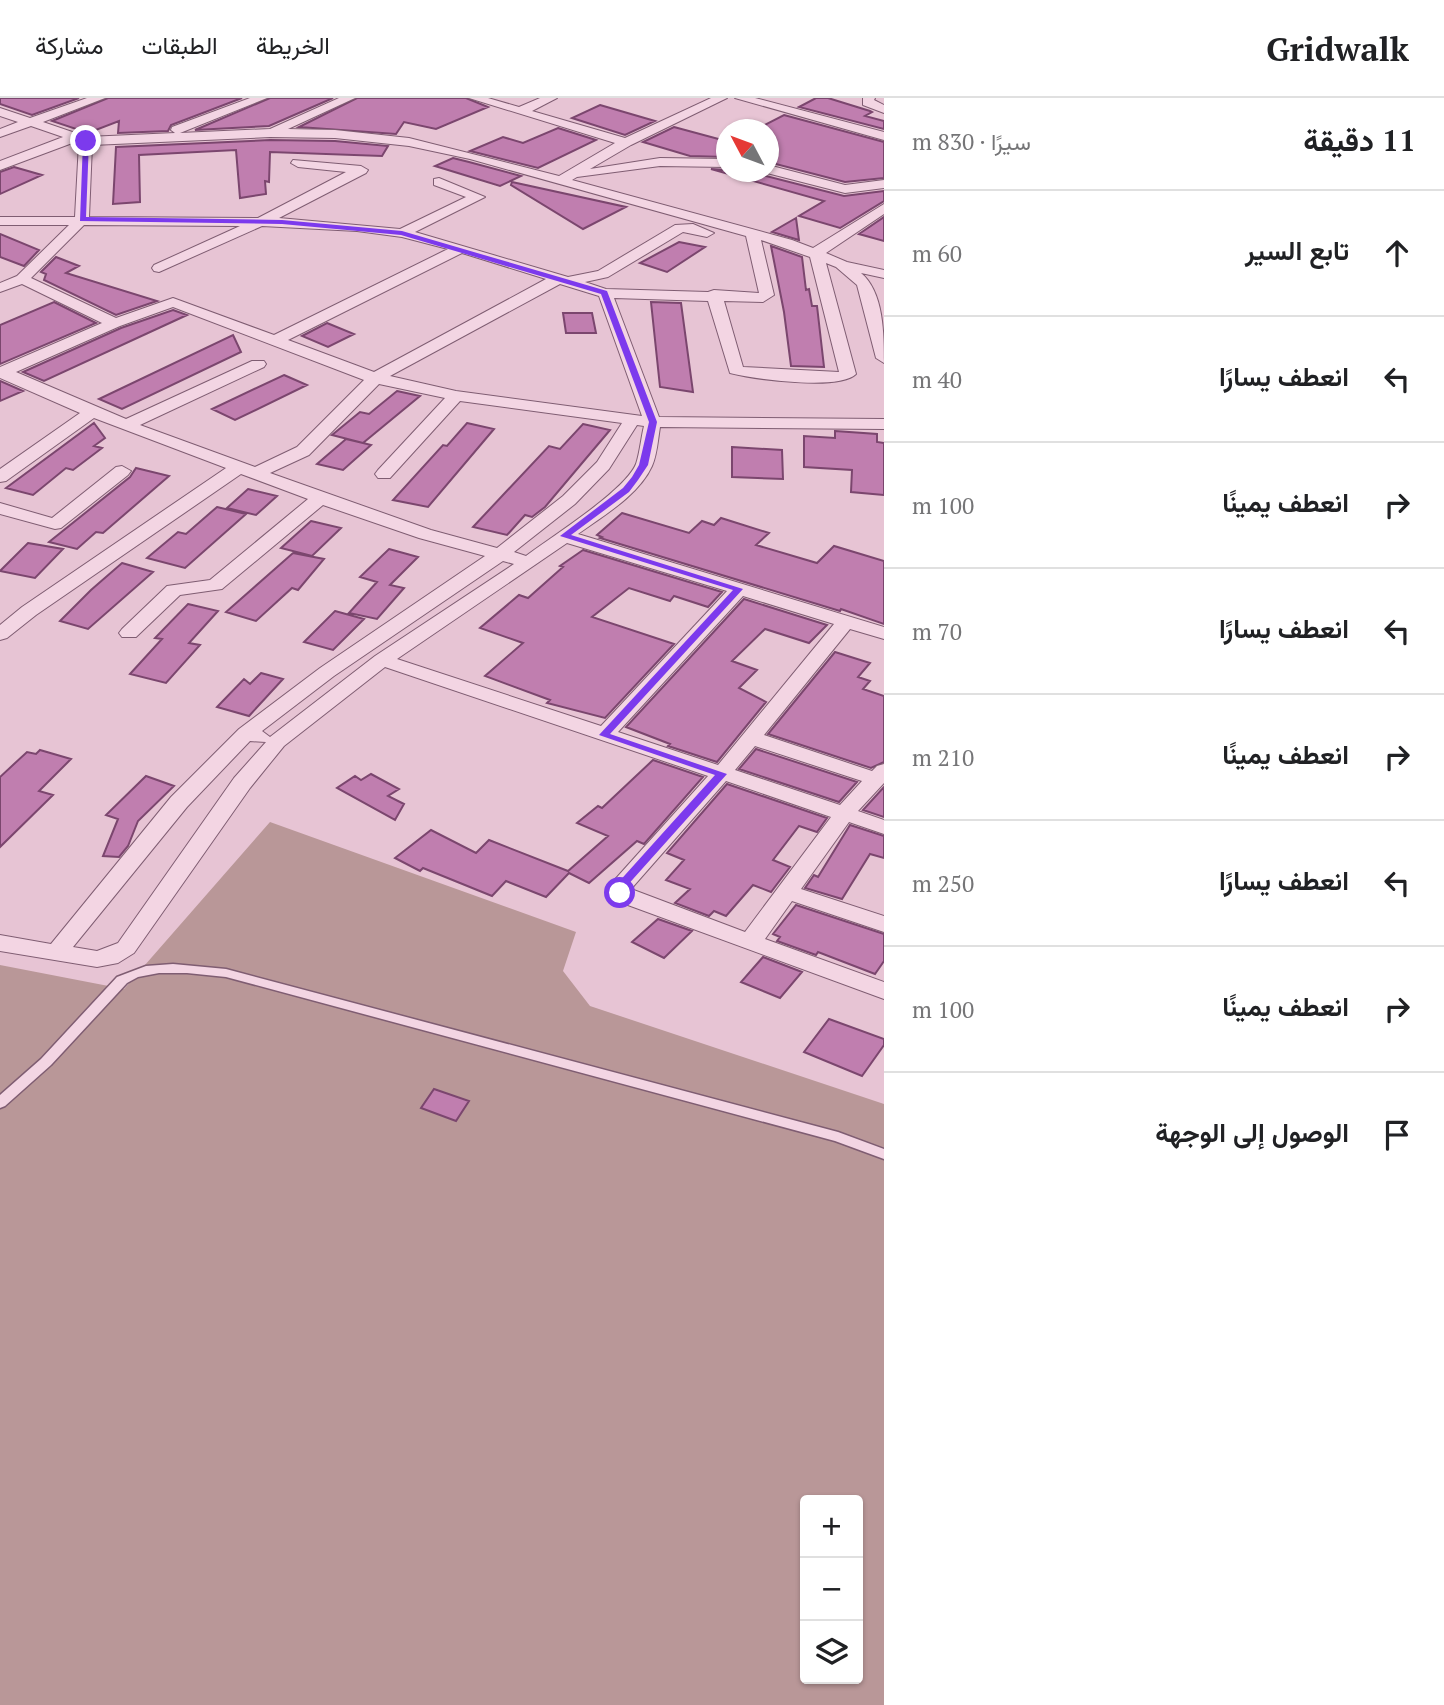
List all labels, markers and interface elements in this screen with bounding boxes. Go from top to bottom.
text: Gridwalk [1266,27,1409,70]
text: مشاركة [35,29,103,61]
text: الطبقات [141,29,218,61]
text: الخريطة [256,29,330,61]
north arrow [716,119,779,182]
text: 11 دقيقة [1303,120,1416,160]
route end [70,125,101,156]
text: سيرًا · 830 m [912,126,1031,157]
text: تابع السير [1245,233,1349,267]
icon: ahead [1378,234,1416,272]
text: 60 m [912,238,962,269]
text: انعطف يسارًا [1219,359,1349,393]
icon: left [1378,360,1416,398]
text: 40 m [912,364,962,395]
text: انعطف يمينًا [1222,485,1349,519]
icon: right [1378,486,1416,524]
text: 100 m [912,490,974,521]
text: انعطف يسارًا [1219,611,1349,645]
icon: left [1378,612,1416,650]
text: 70 m [912,616,962,647]
text: انعطف يمينًا [1222,737,1349,771]
icon: right [1378,738,1416,776]
text: 210 m [912,742,974,773]
text: انعطف يسارًا [1219,863,1349,897]
icon: left [1378,864,1416,902]
text: 250 m [912,868,974,899]
route start [604,877,635,908]
text: انعطف يمينًا [1222,989,1349,1023]
icon: right [1378,990,1416,1028]
text: 100 m [912,994,974,1025]
text: الوصول إلى الوجهة [1155,1115,1349,1149]
icon: arrive [1378,1116,1416,1154]
map controls [800,1495,863,1684]
button: + [800,1495,863,1558]
button: − [800,1558,863,1621]
button: layers [800,1621,863,1684]

